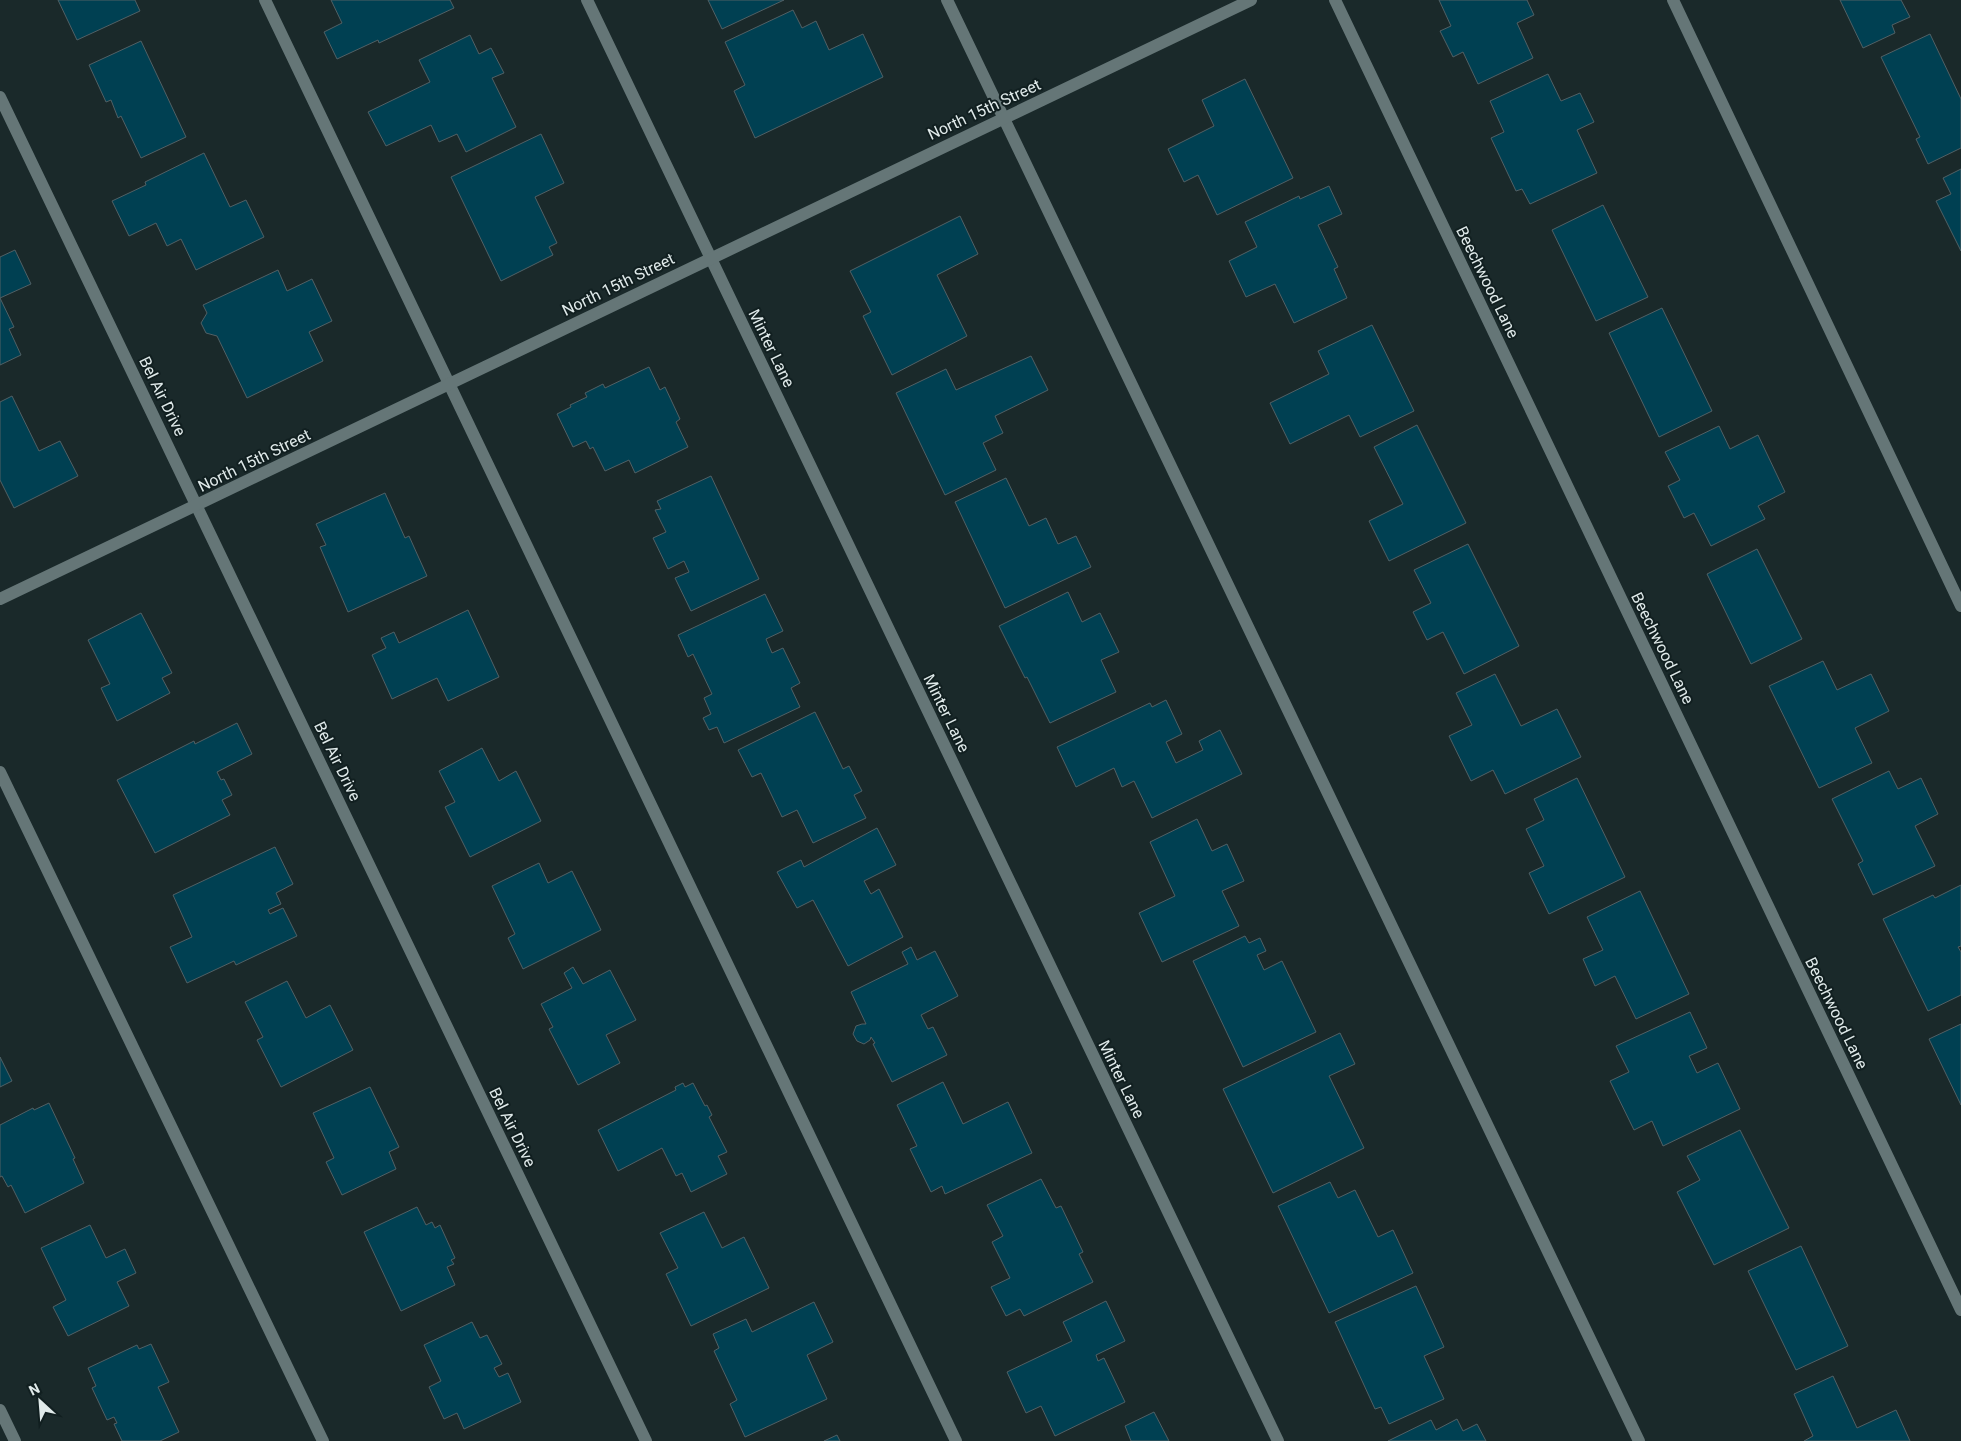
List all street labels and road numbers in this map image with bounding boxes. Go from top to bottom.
street label: North 15th Street [925,75,1044,144]
street label: Beechwood Lane [1452,223,1523,341]
street label: North 15th Street [559,249,677,320]
street label: Minter Lane [745,306,799,390]
street label: Bel Air Drive [135,353,190,439]
street label: North 15th Street [195,425,313,496]
street label: Beechwood Lane [1627,589,1698,707]
street label: Minter Lane [920,671,974,755]
street label: Bel Air Drive [310,718,365,804]
street label: Beechwood Lane [1801,954,1872,1072]
street label: Minter Lane [1095,1037,1149,1121]
street label: Bel Air Drive [485,1084,540,1170]

